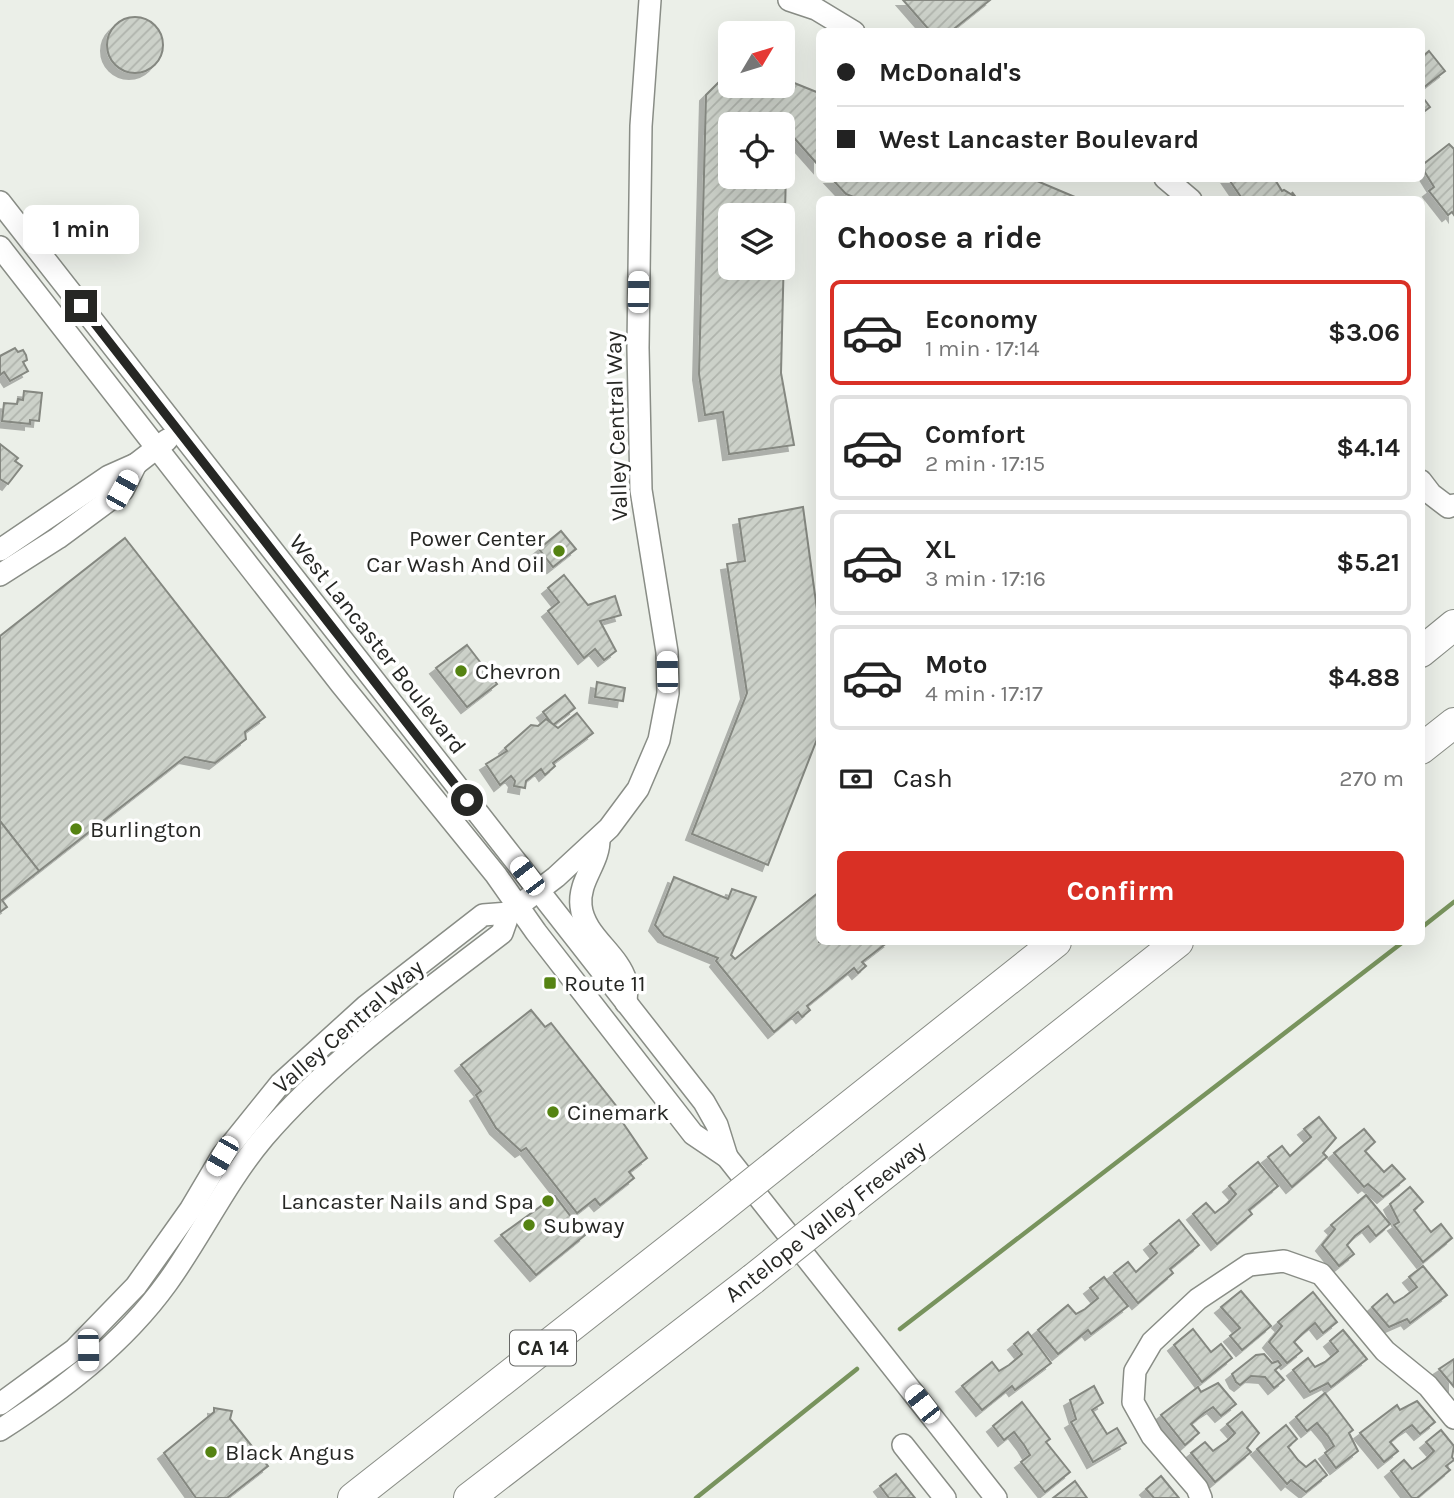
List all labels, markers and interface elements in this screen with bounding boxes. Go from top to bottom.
north arrow [718,21,794,98]
map controls [718,21,795,280]
text: McDonald's [879,57,1022,88]
button: locate [718,112,795,189]
text: West Lancaster Boulevard [879,124,1199,155]
button: layers [718,203,795,280]
callout: 1 min [23,204,139,254]
text: 1 min [52,216,110,243]
text: Choose a ride [837,219,1042,256]
car [628,271,649,313]
route end [65,290,97,322]
icon: car [841,301,904,364]
text: Economy [925,304,1037,335]
text: $3.06 [1328,317,1400,348]
street label: Valley Central Way [600,330,633,522]
text: 1 min · 17:14 [925,335,1040,362]
icon: car [841,416,904,479]
text: Comfort [925,419,1026,450]
text: $4.14 [1336,432,1400,463]
text: 2 min · 17:15 [925,450,1045,477]
car [103,467,142,513]
place label: Power Center Car Wash And Oil [366,525,546,578]
street label: West Lancaster Boulevard [283,529,472,759]
icon: car [841,531,904,594]
text: XL [925,534,956,565]
marker: Power Center Car Wash And Oil [551,543,567,559]
text: $5.21 [1336,547,1400,578]
text: 3 min · 17:16 [925,565,1046,592]
icon: car [841,646,904,709]
text: Moto [925,649,987,680]
car [657,651,678,693]
place label: Chevron [475,658,561,685]
text: $4.88 [1327,662,1400,693]
marker: Chevron [453,663,469,679]
text: 4 min · 17:17 [925,680,1043,707]
icon: cash [837,760,875,798]
text: Cash [893,763,953,794]
text: 270 m [1339,765,1404,792]
route start [451,784,483,816]
place label: Burlington [90,816,202,843]
marker: Burlington [68,821,84,837]
button: Confirm [837,851,1404,931]
car [506,853,549,899]
street label: Valley Central Way [268,954,429,1099]
place label: Route 11 [564,970,646,997]
marker: Route 11 [542,975,558,991]
place label: Cinemark [567,1099,669,1126]
marker: Cinemark [545,1104,561,1120]
car [203,1133,242,1179]
street label: Antelope Valley Freeway [720,1135,931,1308]
place label: Lancaster Nails and Spa [281,1188,534,1215]
marker: Lancaster Nails and Spa [540,1193,556,1209]
place label: Subway [543,1212,625,1239]
marker: Subway [521,1217,537,1233]
car [78,1329,99,1371]
road number: CA 14 [510,1330,576,1366]
car [901,1381,944,1427]
place label: Black Angus [225,1439,355,1466]
marker: Black Angus [203,1444,219,1460]

